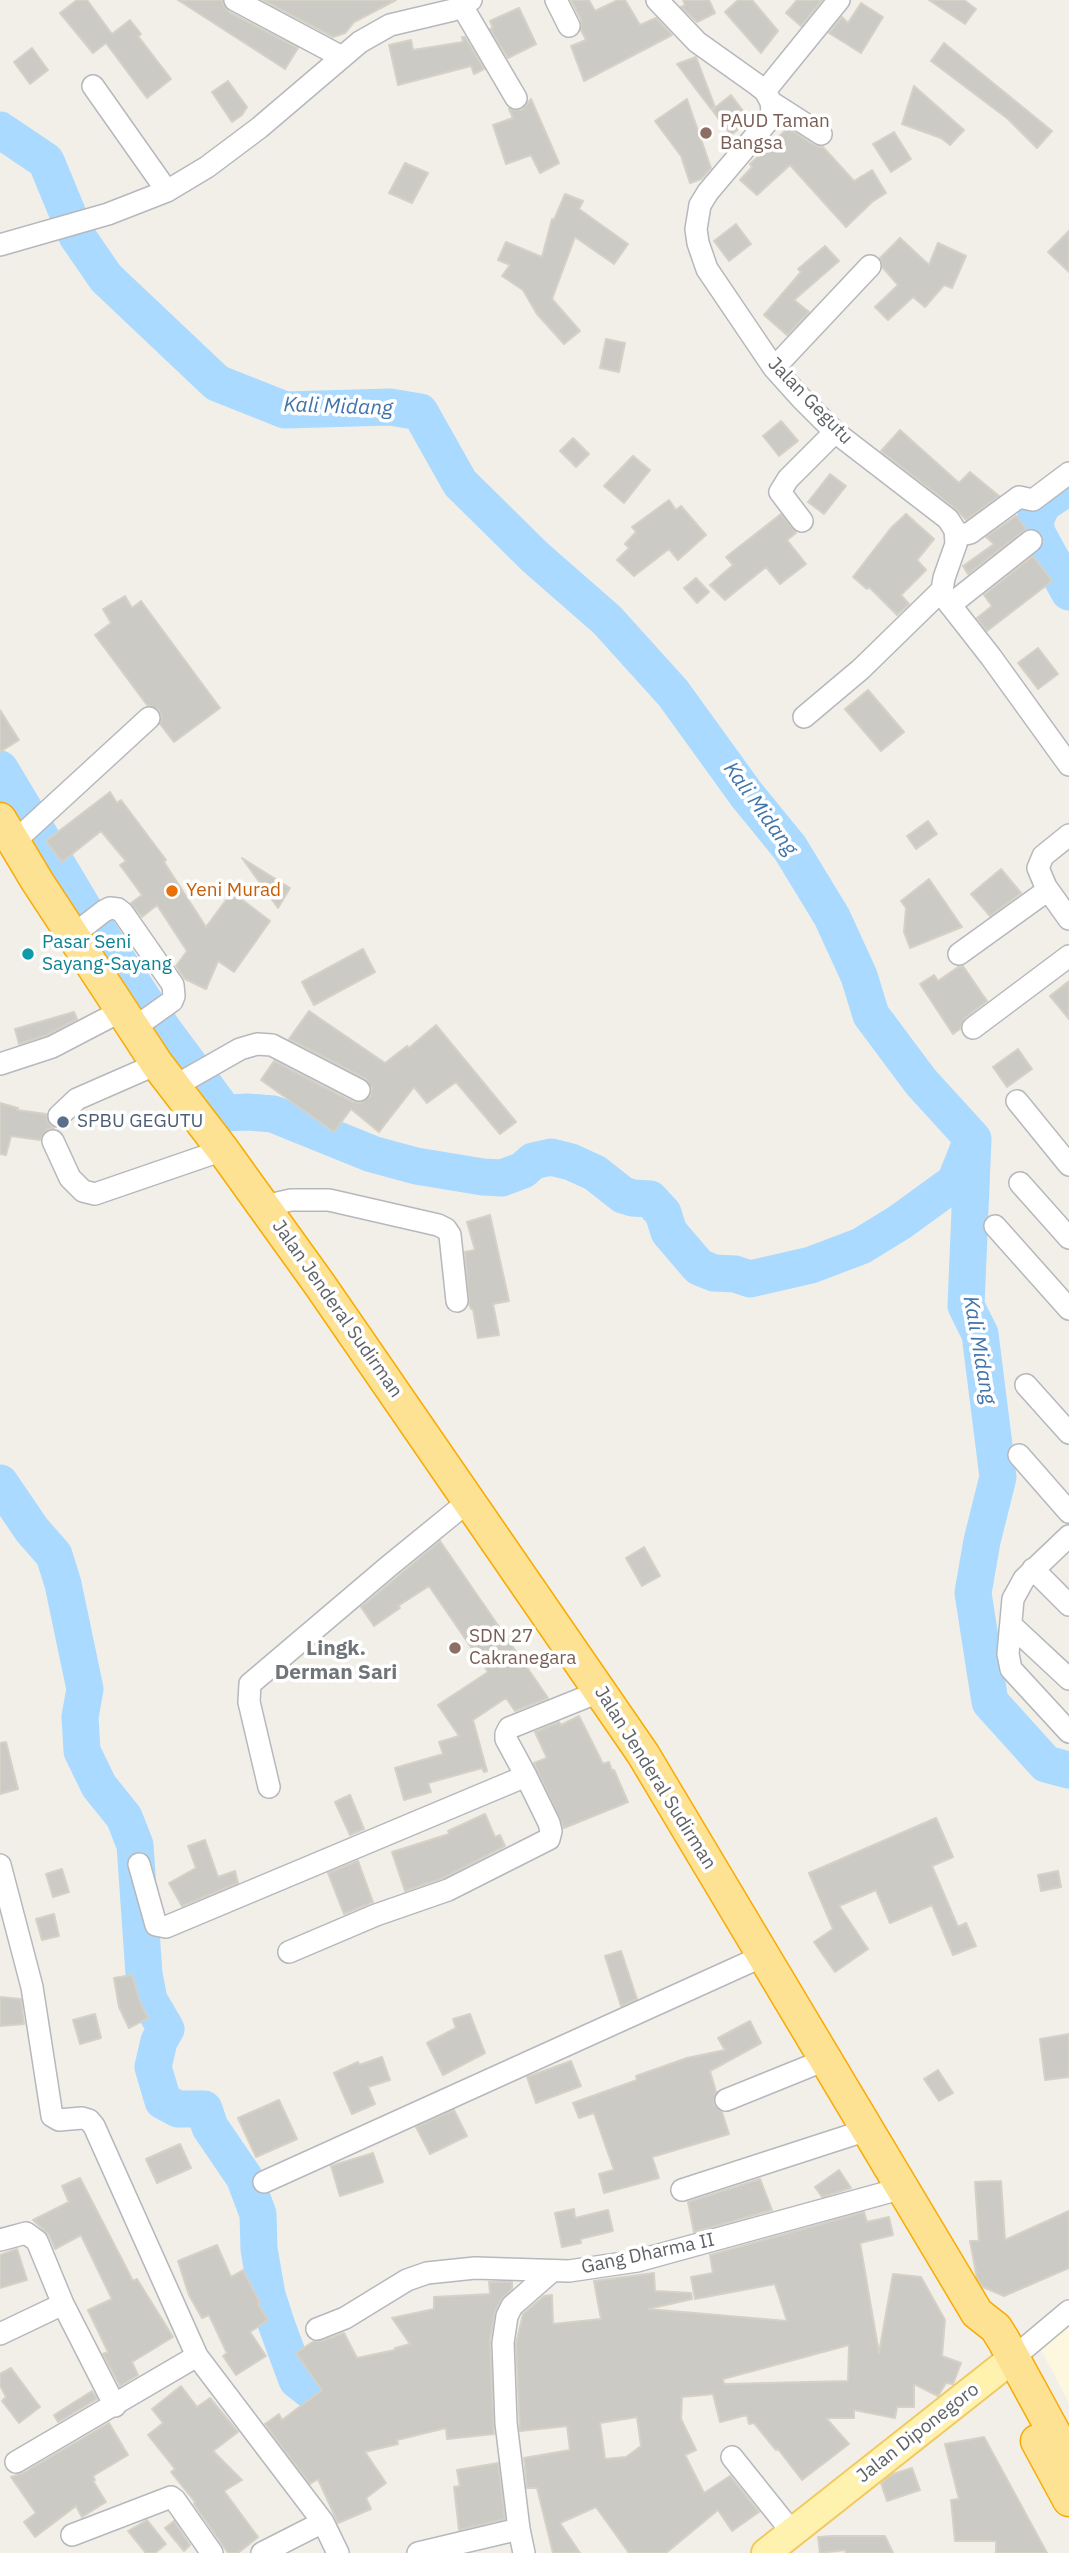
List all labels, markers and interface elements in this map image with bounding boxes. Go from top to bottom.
place label: PAUD Taman Bangsa [720,111,830,155]
marker: PAUD Taman Bangsa [698,125,714,141]
street label: Jalan Gegutu [763,353,857,449]
water label: Kali Midang [283,392,393,422]
water label: Kali Midang [718,757,802,861]
place label: Yeni Murad [186,880,281,902]
marker: Yeni Murad [164,883,180,899]
place label: Pasar Seni Sayang-Sayang [42,932,172,976]
marker: Pasar Seni Sayang-Sayang [20,946,36,962]
place label: SPBU GEGUTU [77,1111,203,1133]
marker: SPBU GEGUTU [55,1114,71,1130]
street label: Jalan Jenderal Sudirman [267,1216,407,1402]
water label: Kali Midang [957,1294,1001,1406]
place label: SDN 27 Cakranegara [469,1626,576,1670]
district label: Lingk. Derman Sari [275,1636,397,1686]
marker: SDN 27 Cakranegara [447,1640,463,1656]
street label: Jalan Jenderal Sudirman [589,1682,721,1874]
street label: Gang Dharma II [579,2229,717,2279]
street label: Jalan Diponegoro [852,2378,984,2488]

